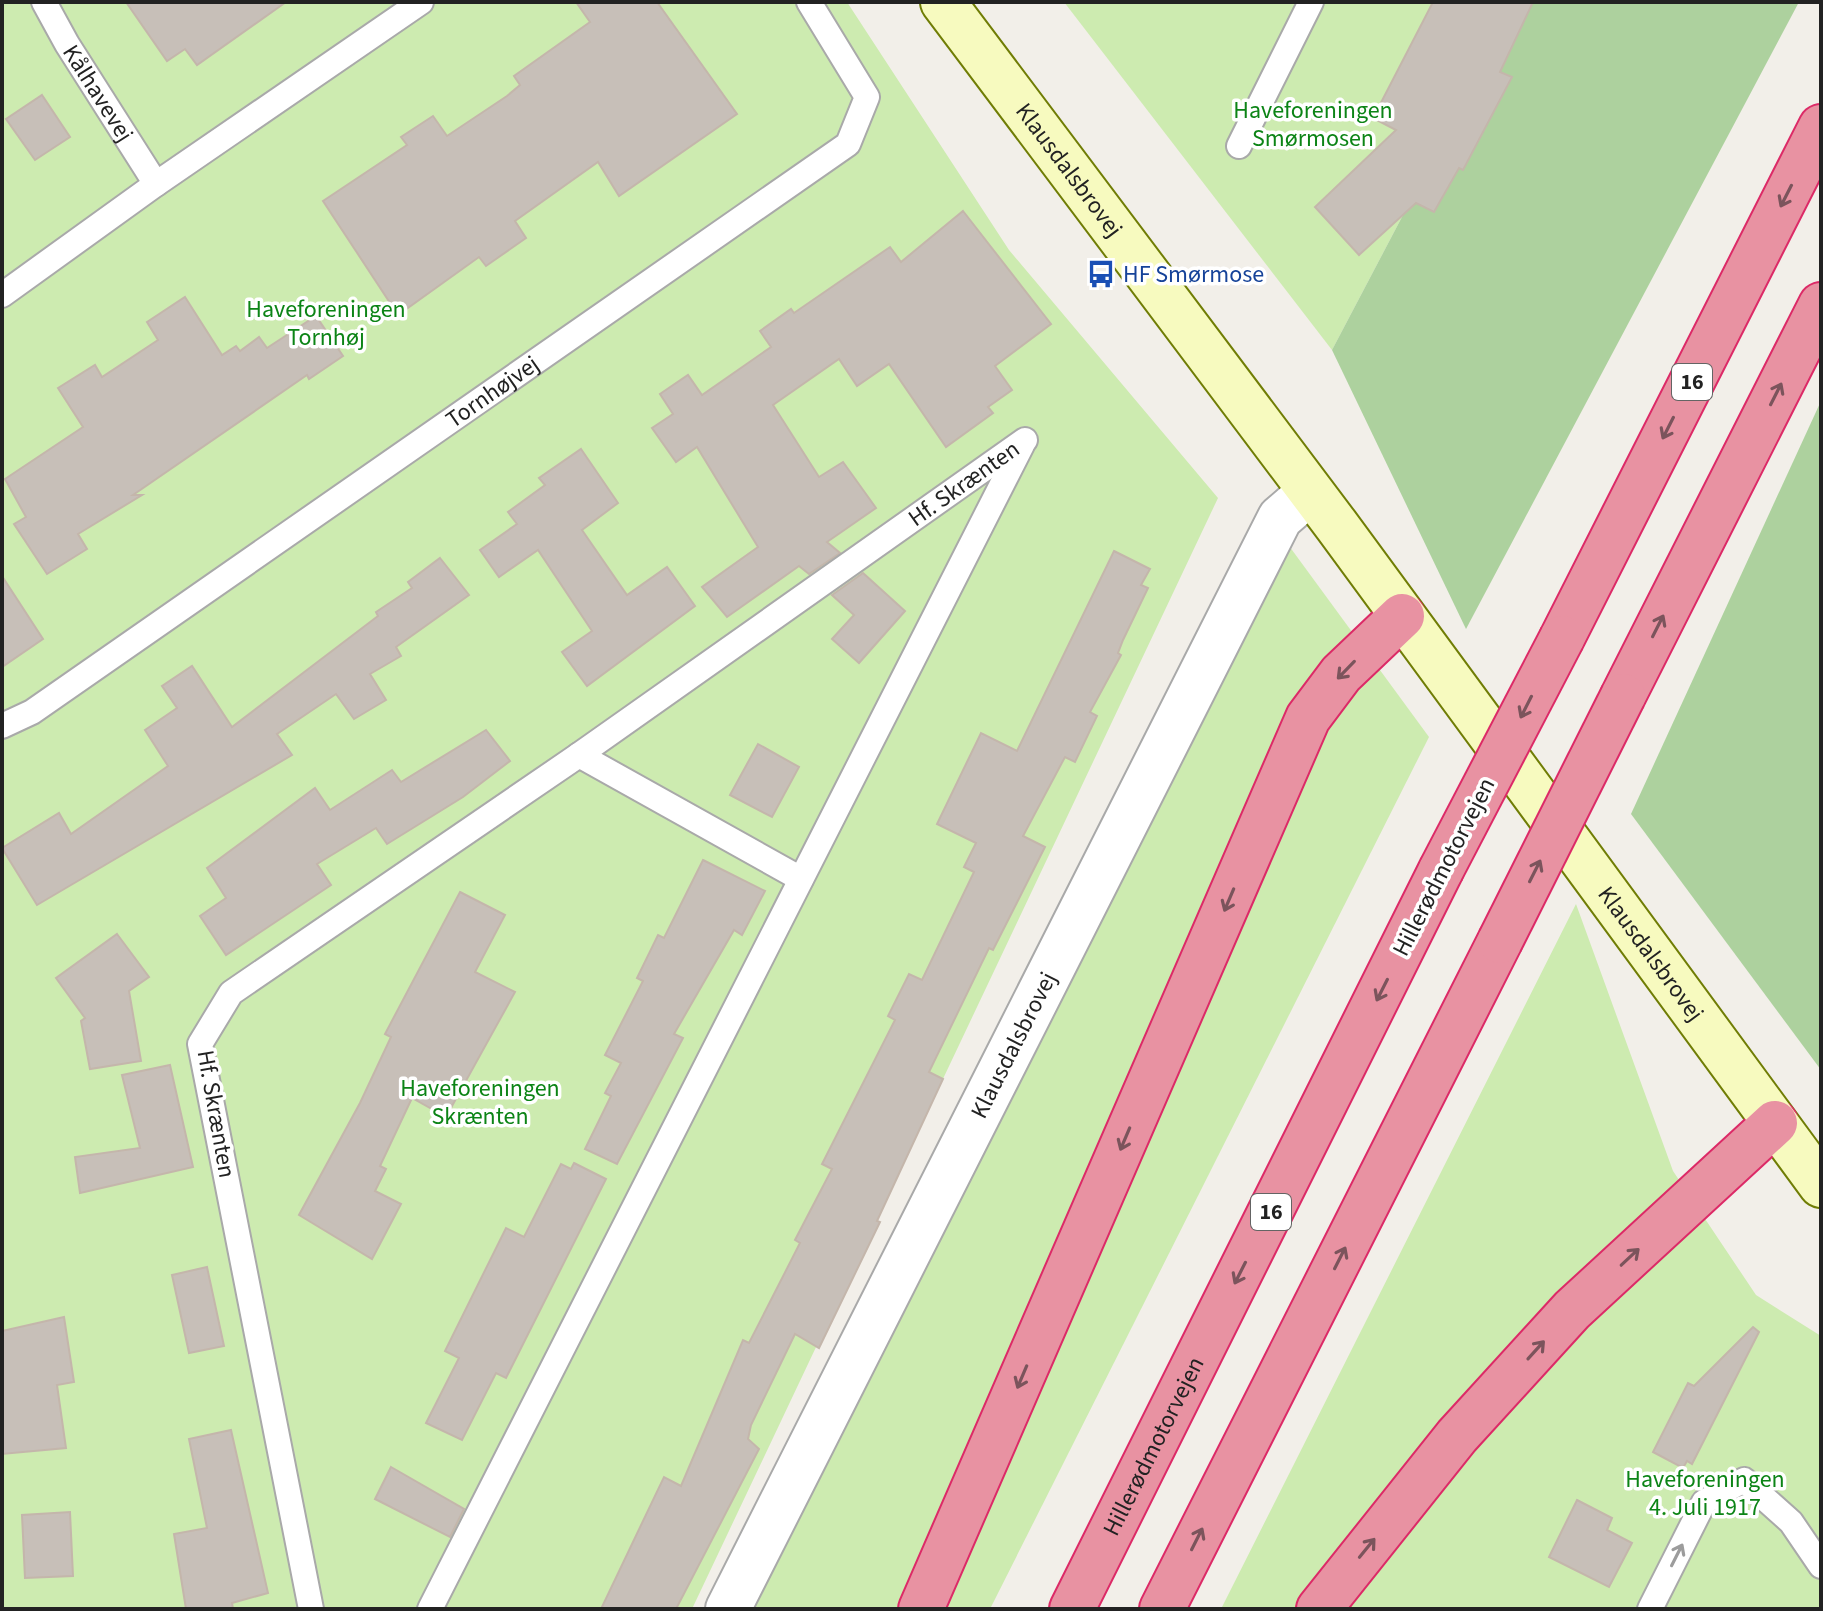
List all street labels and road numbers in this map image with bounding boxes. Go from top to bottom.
street label: Kålhavevej [54,37,142,149]
street label: Klausdalsbrovej [1007,95,1131,244]
street label: Tornhøjvej [439,347,546,436]
road number: 16 [1672,364,1712,400]
street label: Hf. Skrænten [901,432,1027,535]
street label: Hillerødmotorvejen [1384,772,1504,962]
street label: Klausdalsbrovej [1589,879,1712,1028]
street label: Klausdalsbrovej [962,966,1065,1124]
street label: Hf. Skrænten [188,1047,244,1181]
road number: 16 [1251,1194,1291,1230]
street label: Hillerødmotorvejen [1094,1350,1213,1542]

